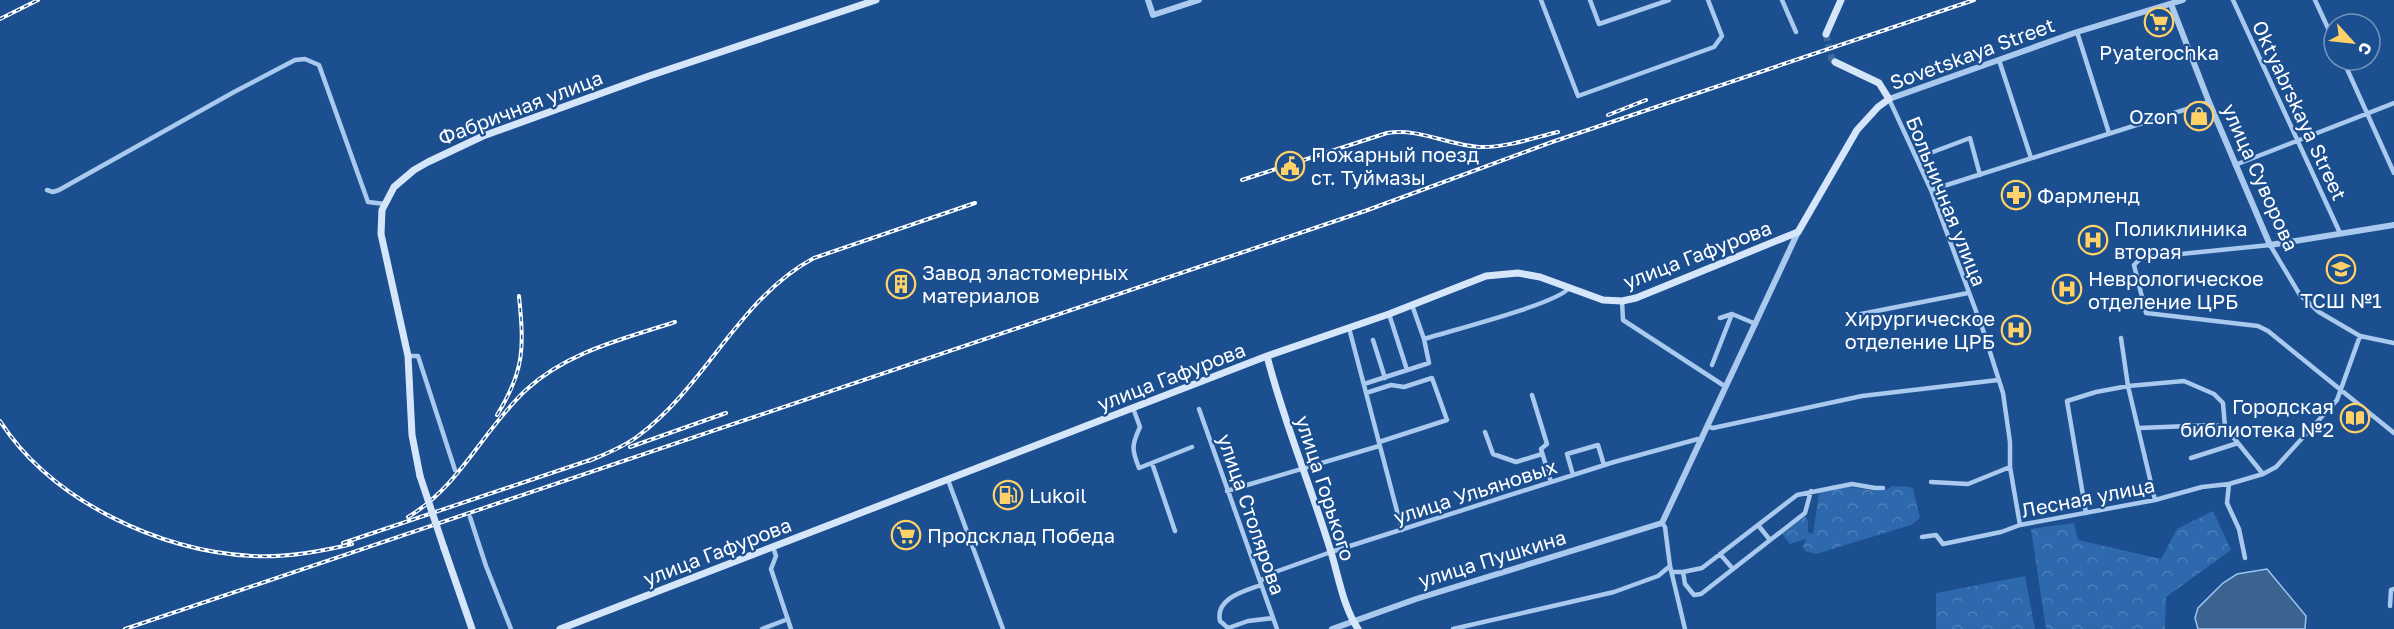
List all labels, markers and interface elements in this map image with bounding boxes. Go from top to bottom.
supermarket icon: Pyaterochka [2143,6,2175,38]
street label: Sovetskaya Street [1886,12,2058,94]
north arrow [2322,12,2382,72]
street label: Oktyabrskaya Street [2248,16,2352,204]
text: С [2354,39,2377,58]
place label: Pyaterochka [2099,40,2219,64]
street label: Фабричная улица [434,65,606,149]
shop icon: Ozon [2183,100,2215,132]
street label: улица Суворова [2218,100,2304,254]
place label: Ozon [2129,104,2178,128]
street label: Больничная улица [1902,112,1992,290]
place label: Пожарный поезд ст. Туймазы [1311,142,1479,189]
public building icon: Пожарный поезд ст. Туймазы [1274,150,1306,182]
pharmacy icon: Фармленд [2000,179,2032,211]
place label: Фармленд [2037,183,2140,207]
street label: улица Гафурова [1620,215,1774,293]
place label: Поликлиника вторая [2114,216,2248,263]
hospital icon: Поликлиника вторая [2077,224,2109,256]
school or university icon: ТСШ №1 [2325,253,2357,285]
place label: Завод эластомерных материалов [922,260,1129,307]
place label: Неврологическое отделение ЦРБ [2088,266,2264,313]
building icon: Завод эластомерных материалов [885,268,917,300]
hospital icon: Неврологическое отделение ЦРБ [2051,273,2083,305]
place label: ТСШ №1 [2300,288,2382,312]
place label: Хирургическое отделение ЦРБ [1845,306,1995,353]
hospital icon: Хирургическое отделение ЦРБ [2000,314,2032,346]
street label: улица Гафурова [1094,337,1248,415]
place label: Городская библиотека №2 [2180,394,2334,441]
library icon: Городская библиотека №2 [2339,402,2371,434]
street label: улица Горького [1291,412,1361,564]
street label: улица Столярова [1213,430,1291,598]
street label: улица Ульяновых [1390,453,1560,529]
street label: Лесная улица [2019,472,2157,522]
fuel station icon: Lukoil [992,479,1024,511]
place label: Lukoil [1029,483,1087,507]
street label: улица Гафурова [640,512,794,590]
supermarket icon: Продсклад Победа [890,519,922,551]
place label: Продсклад Победа [927,523,1115,547]
street label: улица Пушкина [1415,524,1569,592]

